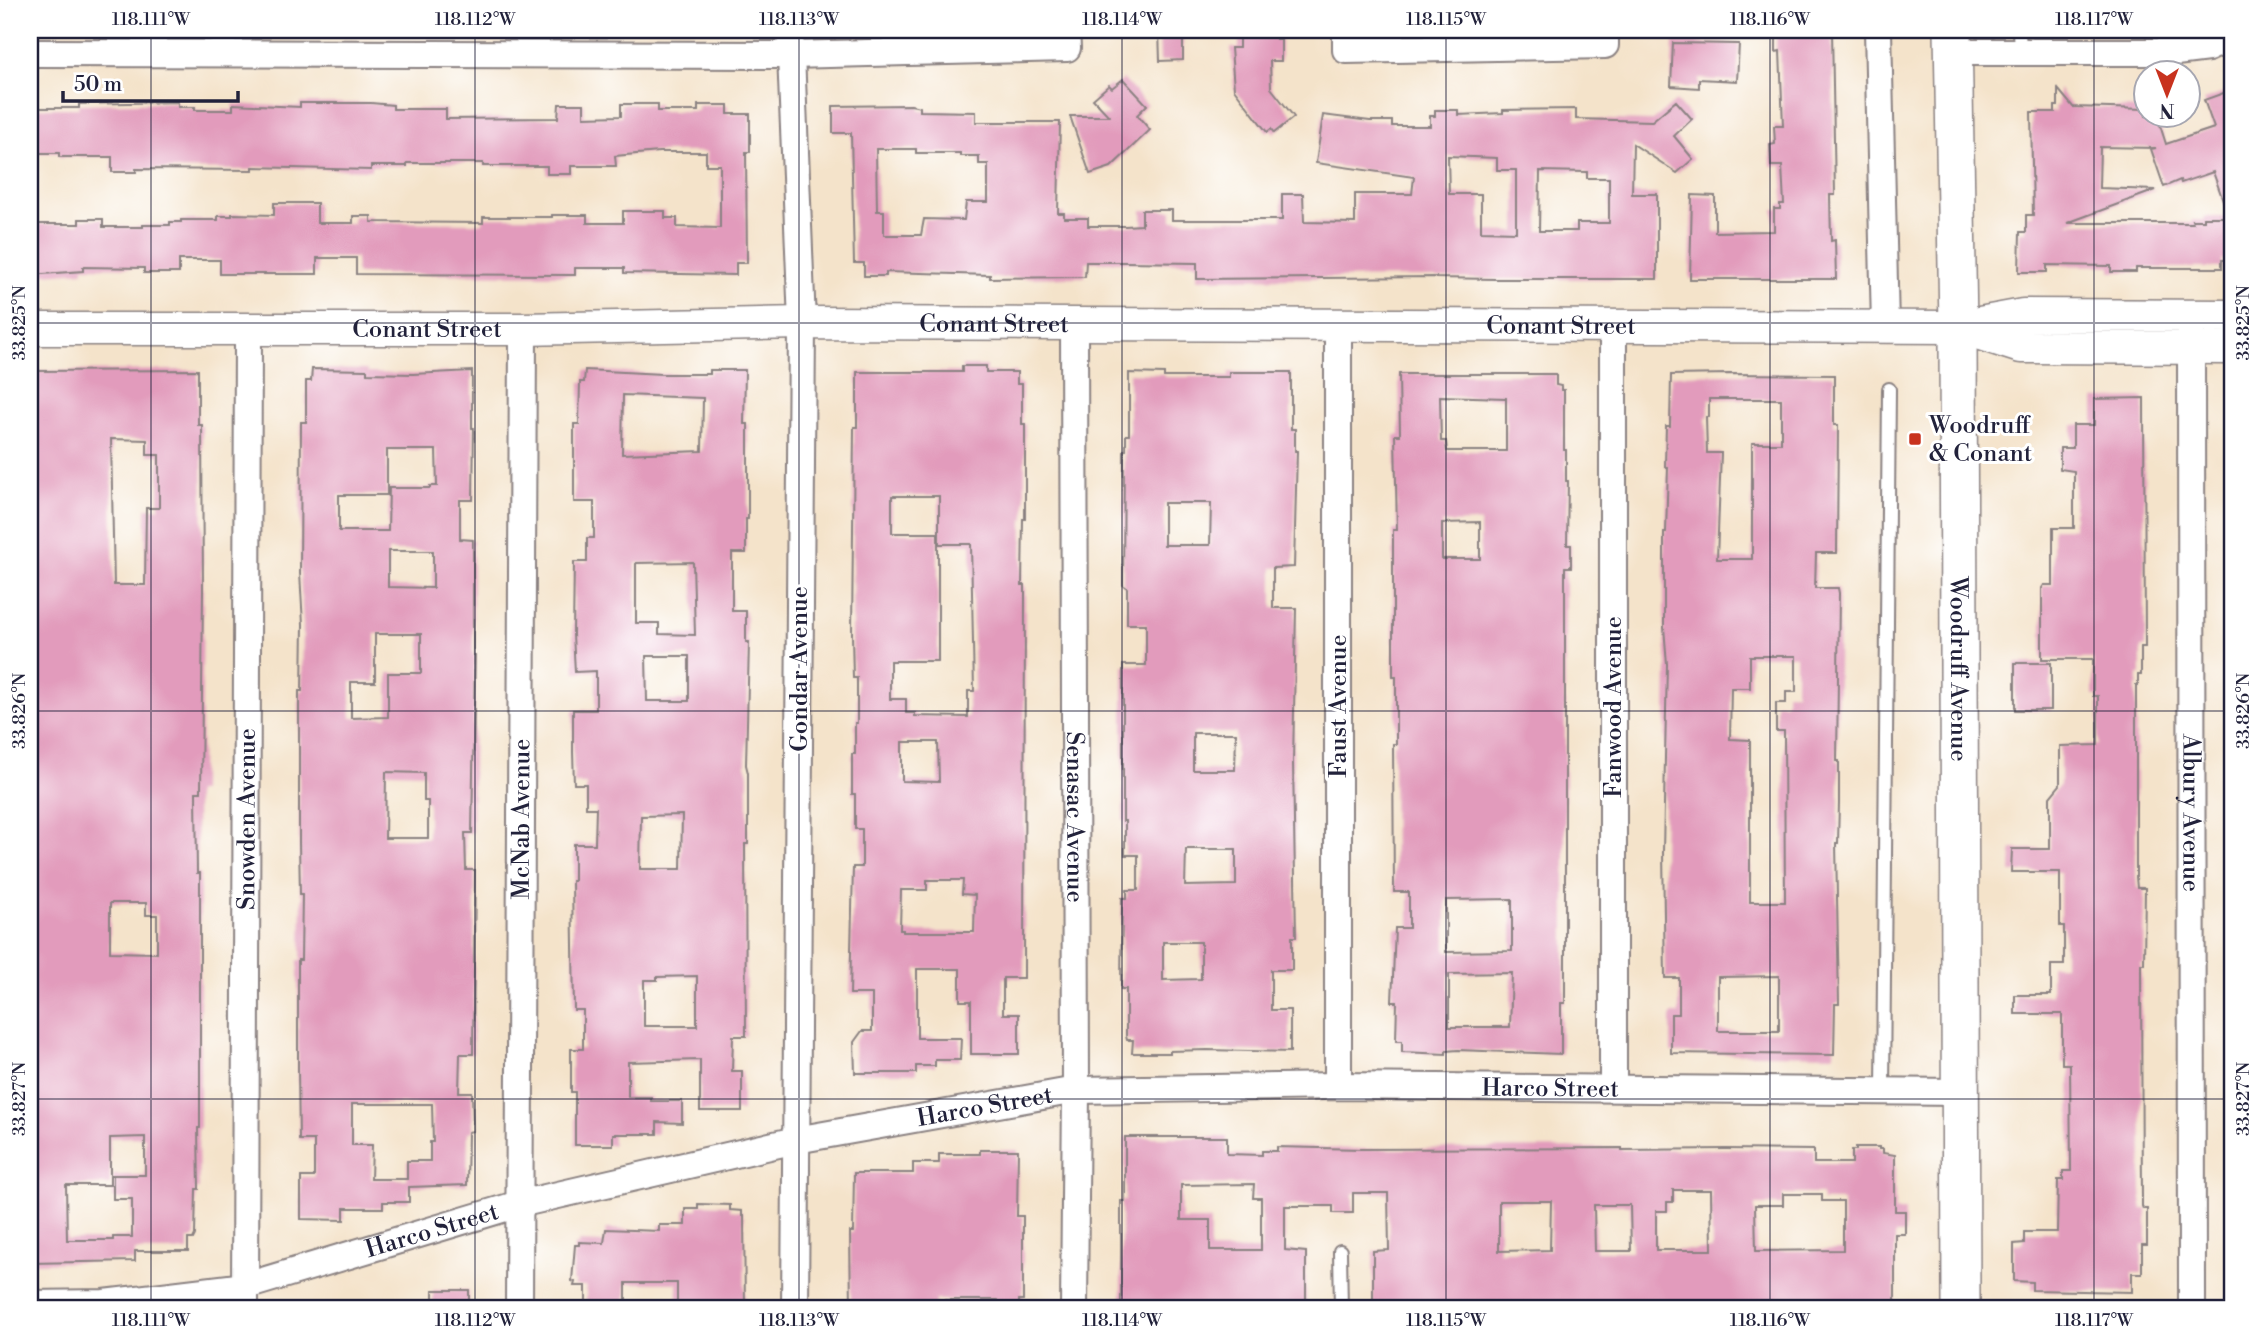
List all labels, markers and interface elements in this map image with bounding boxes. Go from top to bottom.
text: 118.111°W [112,8,191,31]
text: 118.112°W [435,8,516,31]
text: 118.113°W [759,8,840,31]
text: 118.114°W [1082,8,1163,31]
text: 118.115°W [1406,8,1487,31]
text: 118.116°W [1730,8,1811,31]
text: 118.117°W [2055,8,2134,31]
scale bar [63,60,238,104]
north arrow [2132,60,2202,130]
text: 50 m [74,72,122,98]
text: N [2159,98,2175,122]
text: 33.825°N [8,285,31,361]
text: 33.825°N [2232,285,2255,361]
street label: Conant Street [919,309,1069,340]
street label: Conant Street [1486,311,1636,342]
street label: Conant Street [352,315,502,345]
place label: Woodruff & Conant [1928,411,2033,469]
marker: Woodruff & Conant [1907,431,1923,447]
street label: Woodruff Avenue [1943,575,1973,762]
street label: Gondar Avenue [785,586,815,752]
street label: Fanwood Avenue [1599,616,1629,798]
street label: Faust Avenue [1324,634,1354,778]
text: 33.826°N [8,672,31,749]
text: 33.826°N [2232,672,2255,749]
street label: Snowden Avenue [232,728,263,910]
street label: Senasac Avenue [1059,731,1090,903]
street label: Albury Avenue [2175,733,2206,892]
street label: McNab Avenue [507,739,537,899]
text: 33.827°N [8,1061,31,1136]
text: 33.827°N [2232,1061,2255,1136]
street label: Harco Street [1481,1073,1619,1105]
street label: Harco Street [915,1080,1056,1134]
street label: Harco Street [362,1197,503,1265]
text: 118.111°W [112,1309,191,1332]
text: 118.112°W [435,1309,516,1332]
text: 118.113°W [759,1309,840,1332]
text: 118.114°W [1082,1309,1163,1332]
text: 118.115°W [1406,1309,1487,1332]
text: 118.116°W [1730,1309,1811,1332]
text: 118.117°W [2055,1309,2134,1332]

